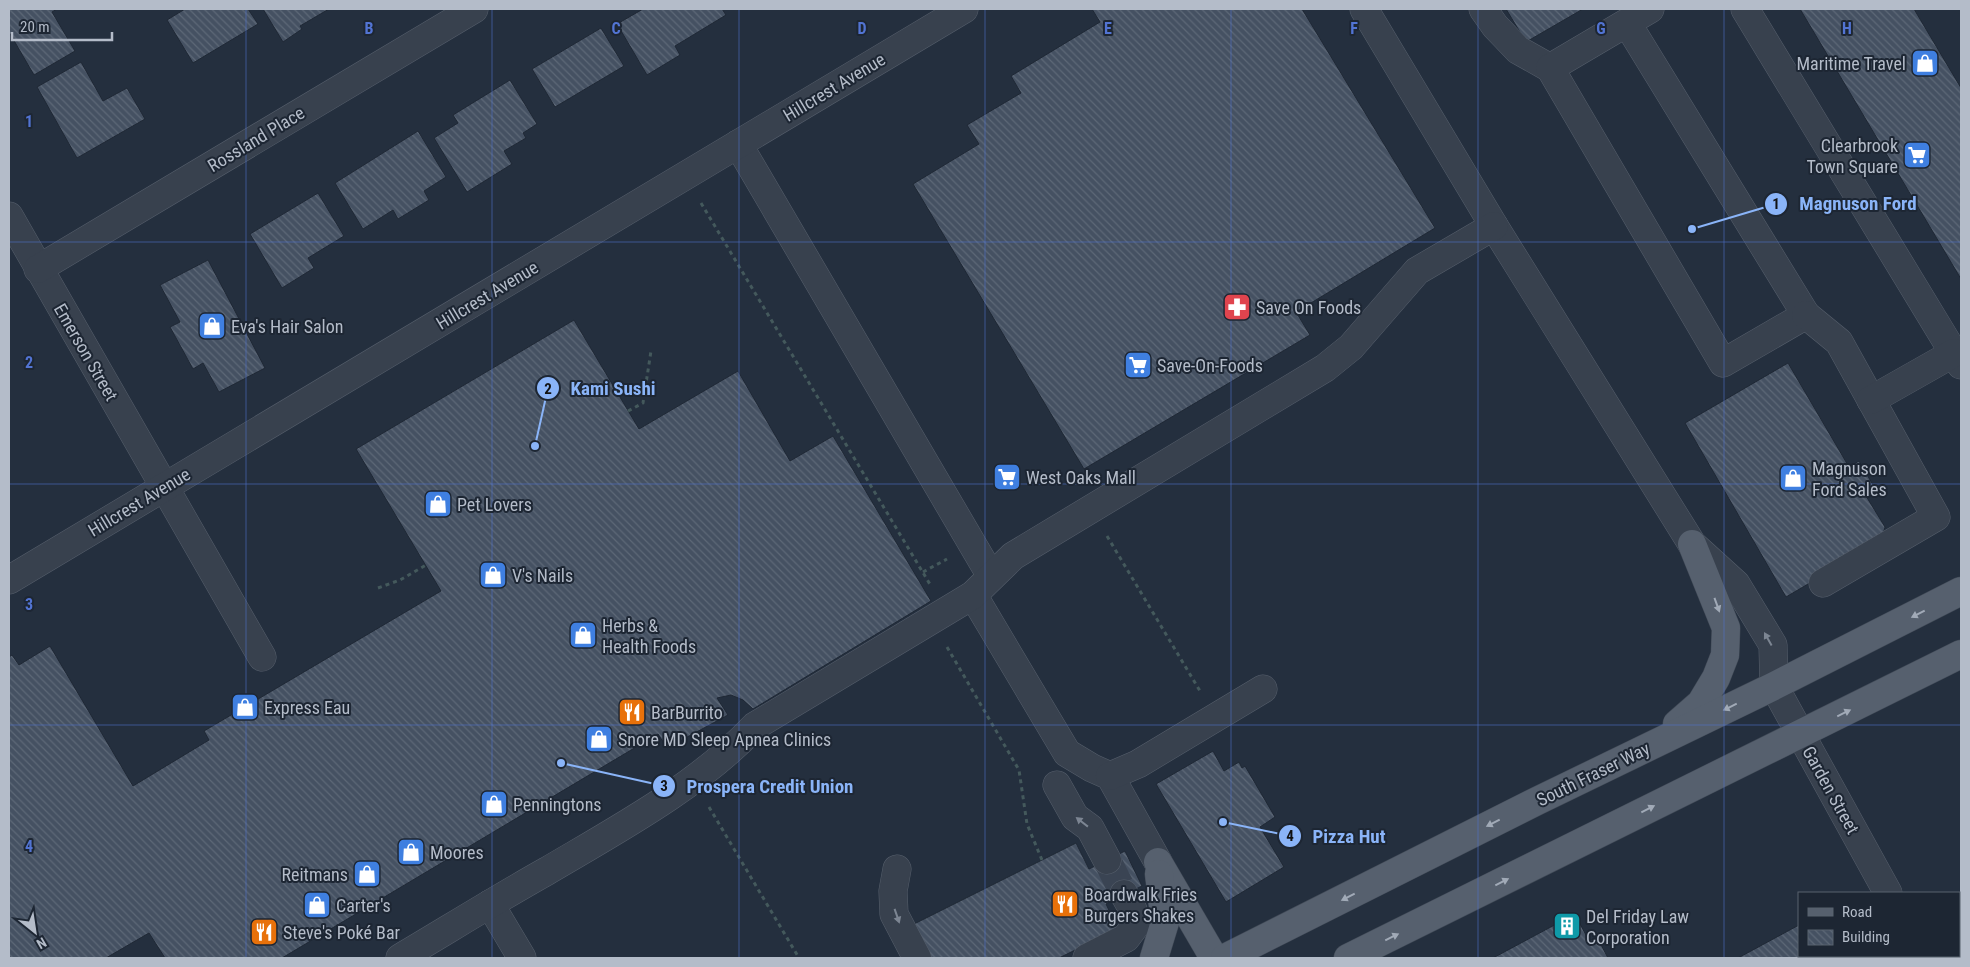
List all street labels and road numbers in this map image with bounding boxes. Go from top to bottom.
street label: Hillcrest Avenue [779,48,889,126]
street label: Rossland Place [204,102,308,176]
street label: Hillcrest Avenue [432,256,542,334]
street label: Emerson Street [50,300,122,404]
street label: Hillcrest Avenue [84,463,194,541]
street label: South Fraser Way [1533,737,1653,810]
street label: Garden Street [1798,742,1864,838]

